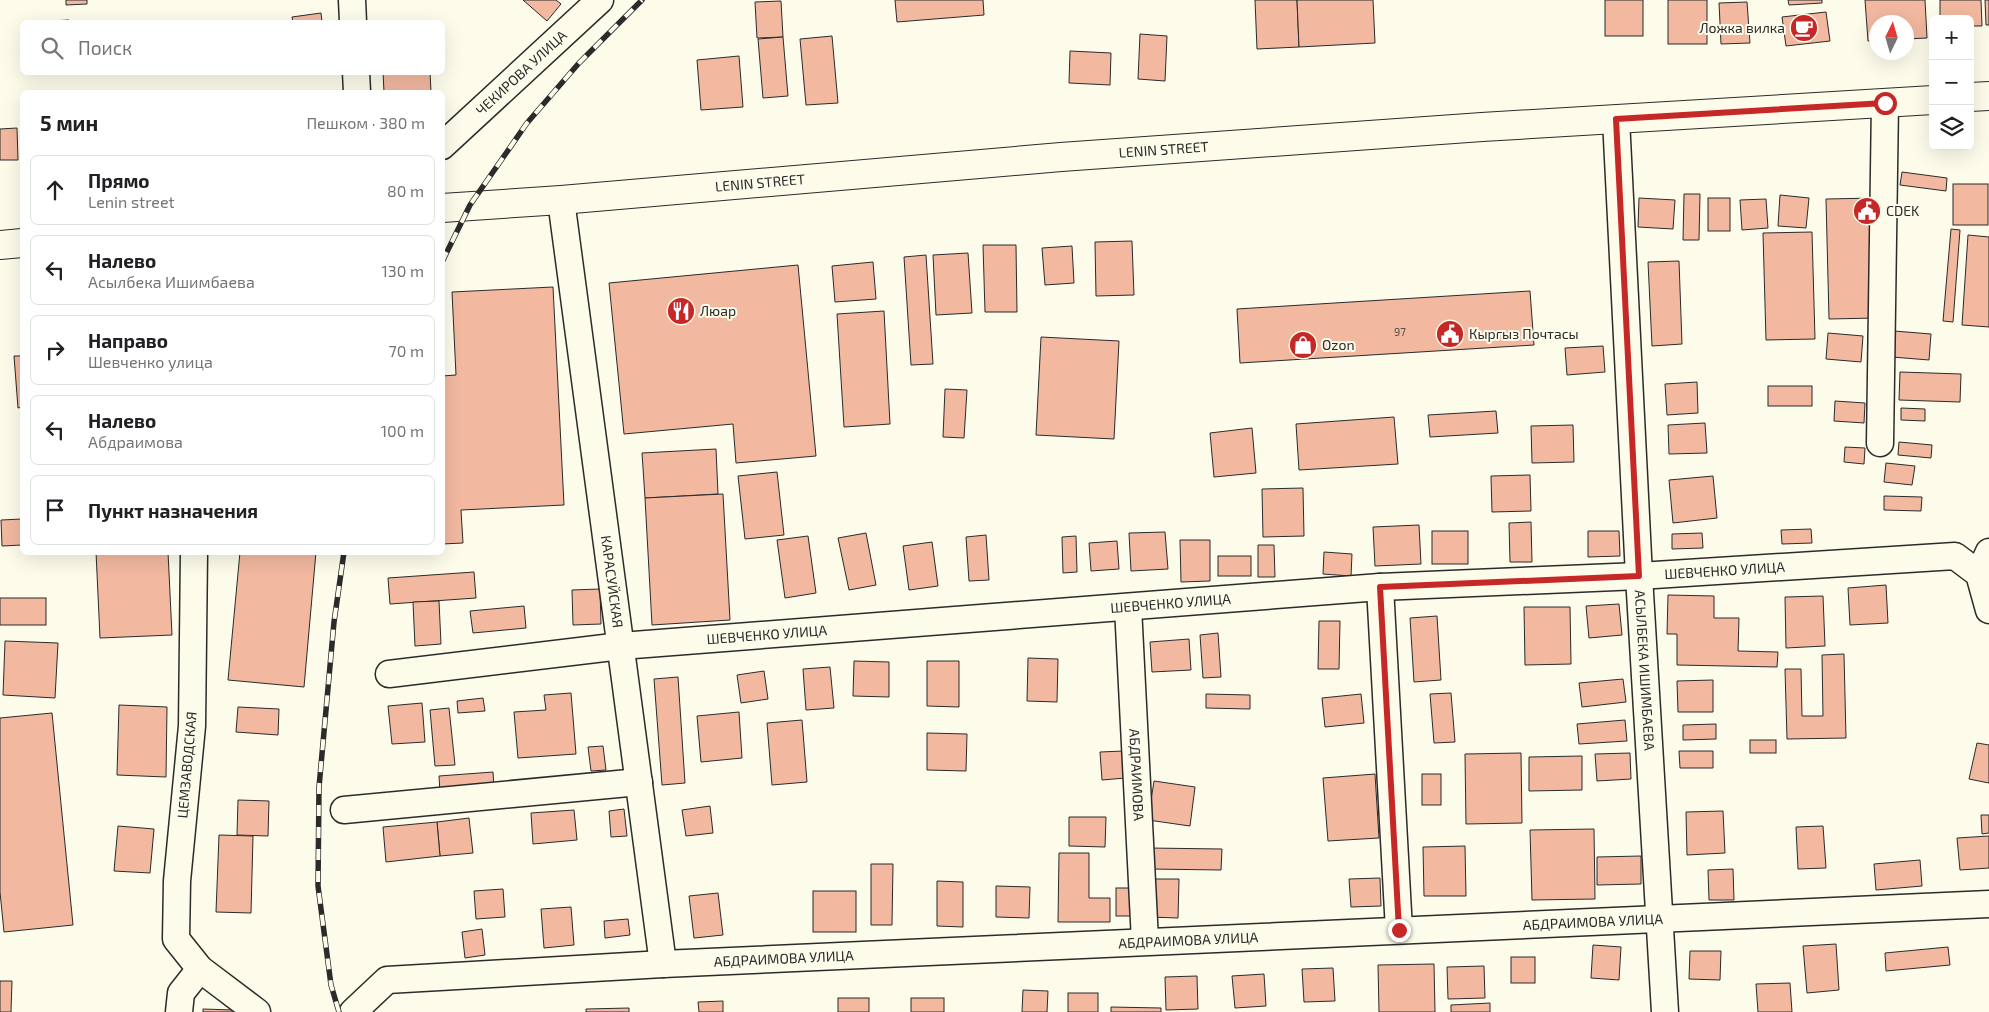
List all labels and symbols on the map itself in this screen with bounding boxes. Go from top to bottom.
cafe icon: Ложка вилка [1789,13,1819,43]
north arrow [1869,15,1914,60]
place label: Ложка вилка [1699,19,1785,36]
street label: ЧЕКИРОВА УЛИЦА [472,26,570,118]
route start [1874,92,1897,115]
street label: LENIN STREET [1118,138,1209,161]
street label: LENIN STREET [714,170,806,195]
public building icon: CDEK [1852,196,1882,226]
place label: CDEK [1886,202,1920,219]
restaurant icon: Люар [666,296,696,326]
place label: Люар [700,302,736,319]
public building icon: Кыргыз Почтасы [1435,319,1465,349]
house number: 97 [1394,325,1406,338]
place label: Кыргыз Почтасы [1469,325,1579,342]
shop icon: Ozon [1288,330,1318,360]
place label: Ozon [1322,336,1355,353]
street label: КАРАСУЙСКАЯ [598,534,627,629]
street label: ШЕВЧЕНКО УЛИЦА [1664,558,1786,582]
street label: АСЫЛБЕКА ИШИМБАЕВА [1632,589,1658,751]
street label: ШЕВЧЕНКО УЛИЦА [1110,590,1232,616]
street label: ШЕВЧЕНКО УЛИЦА [706,621,828,647]
street label: ЦЕМЗАВОДСКАЯ [173,711,200,819]
street label: АБДРАИМОВА [1126,728,1148,822]
street label: АБДРАИМОВА УЛИЦА [1522,910,1664,933]
route end [1388,919,1411,942]
street label: АБДРАИМОВА УЛИЦА [1118,928,1259,951]
street label: АБДРАИМОВА УЛИЦА [713,946,854,970]

